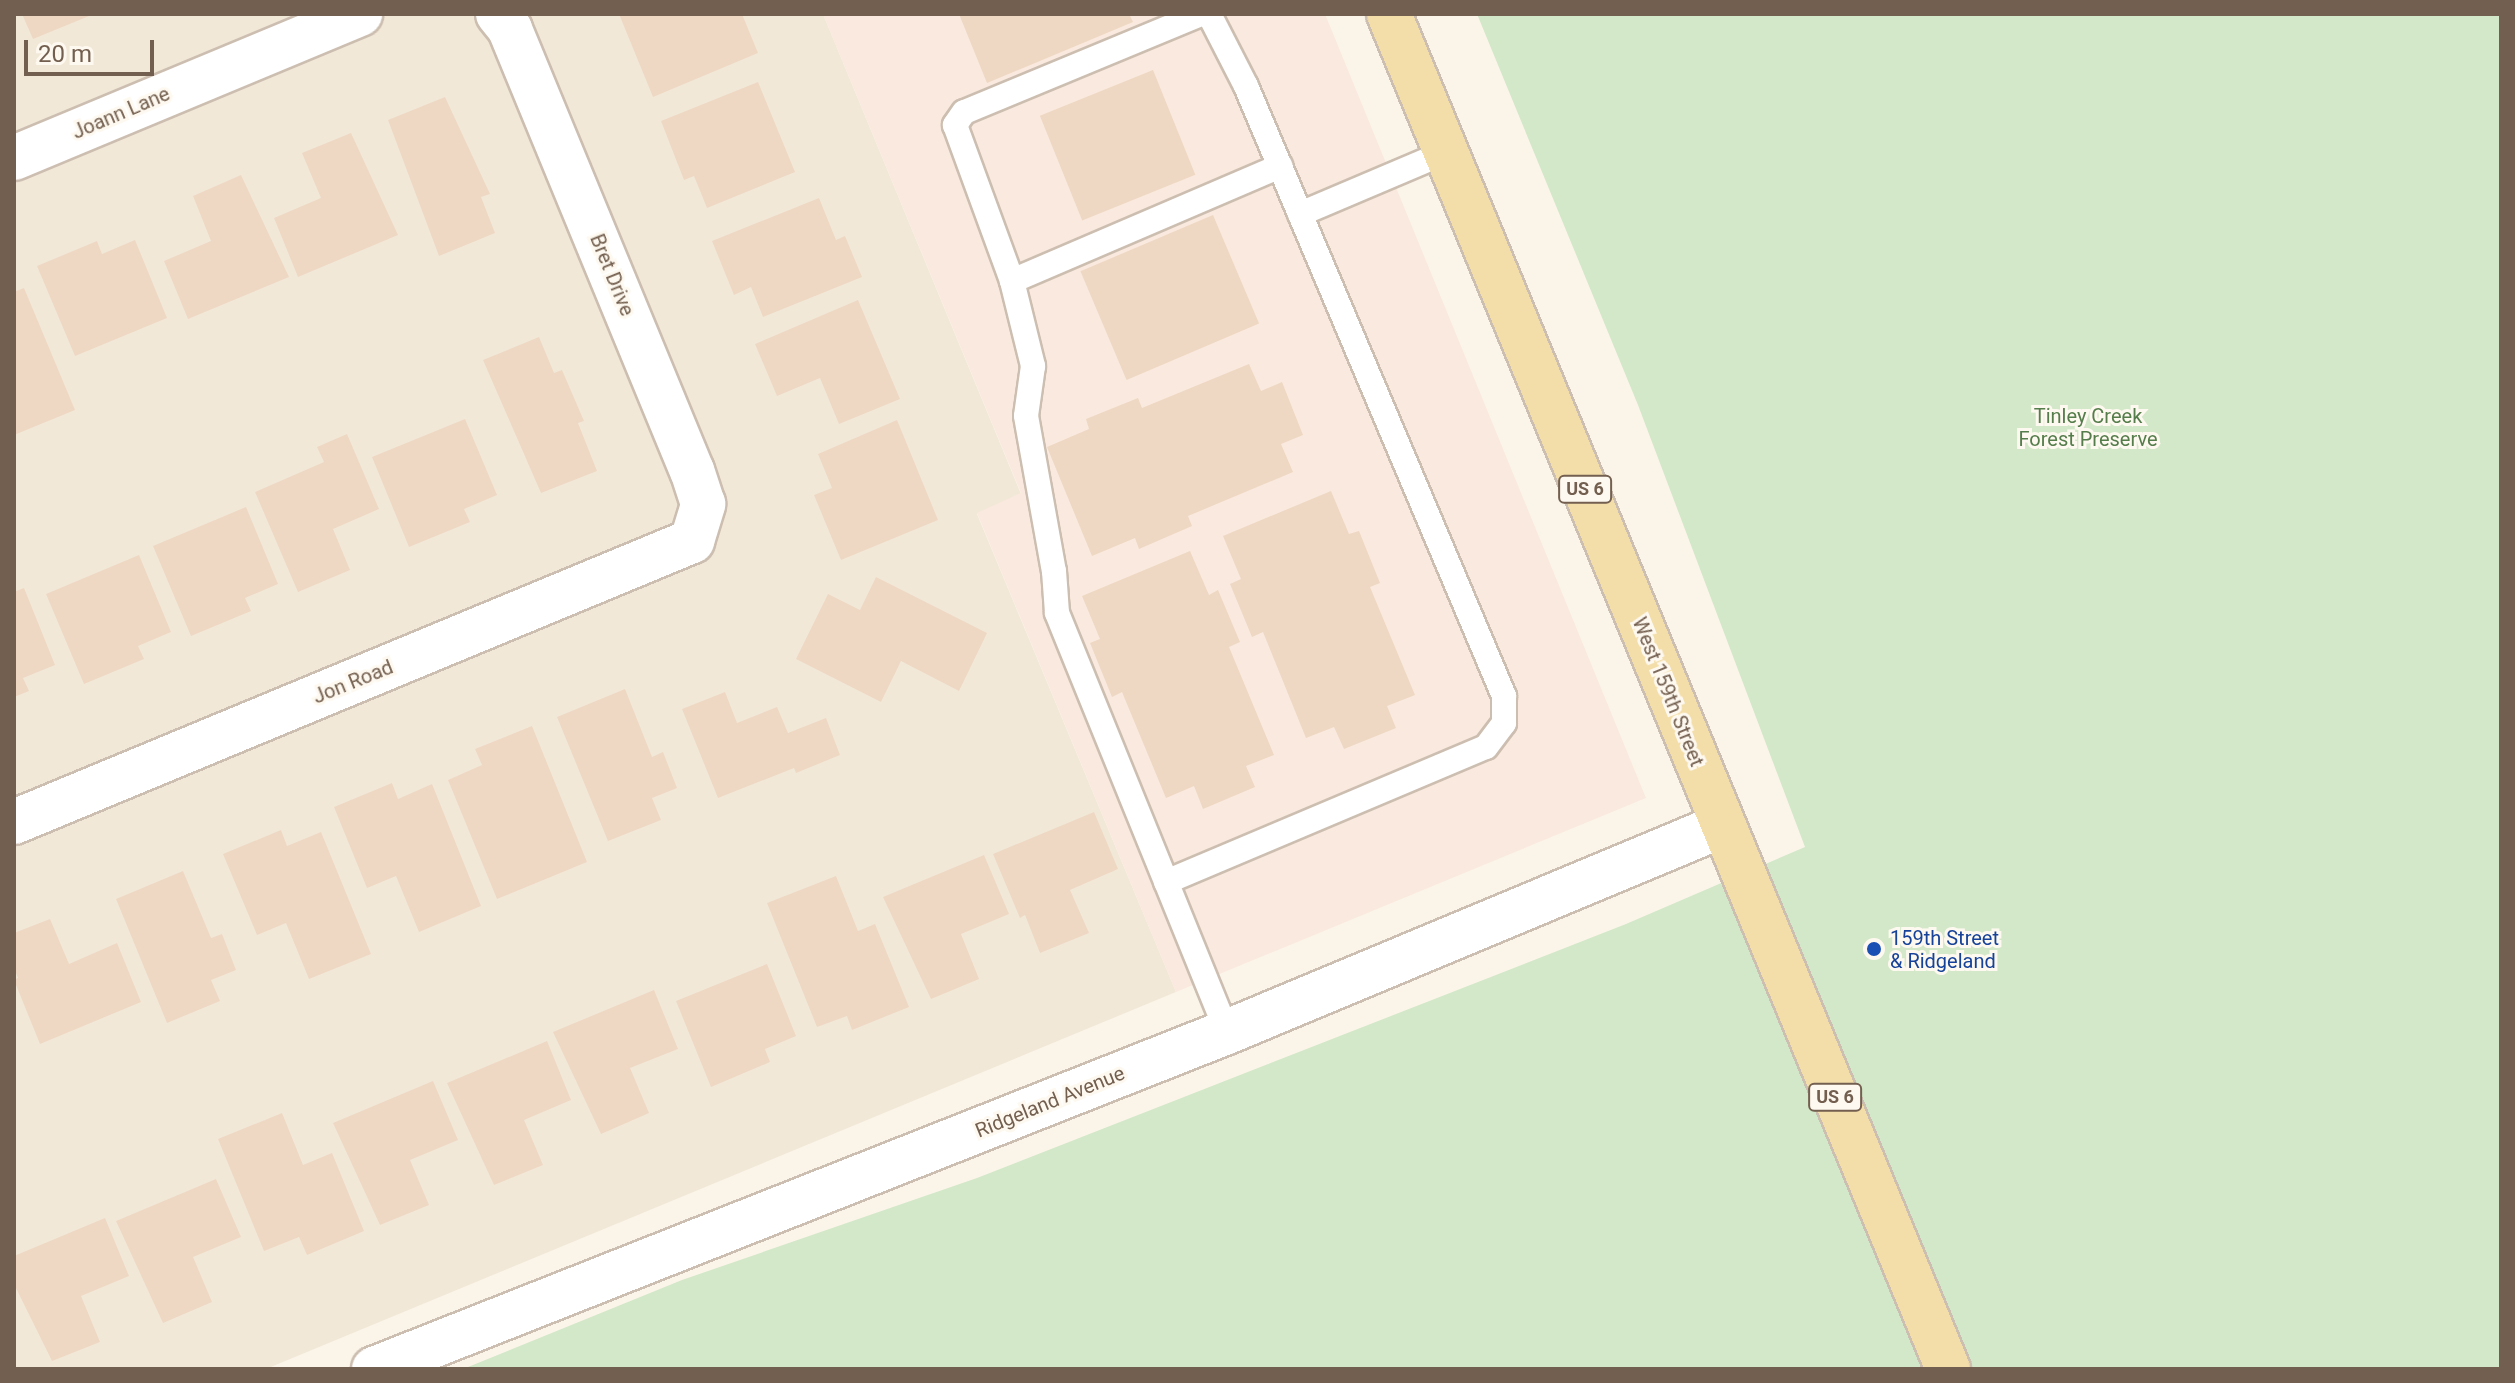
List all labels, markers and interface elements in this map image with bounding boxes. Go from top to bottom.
scale bar [28,24,158,74]
text: 20 m [38,40,92,68]
street label: Joann Lane [69,82,173,144]
street label: Bret Drive [585,231,639,319]
park label: Tinley Creek Forest Preserve [2018,404,2158,451]
road number: US 6 [1557,475,1613,503]
street label: West 159th Street [1627,614,1709,770]
street label: Jon Road [309,655,397,709]
place label: 159th Street & Ridgeland [1890,926,1999,973]
marker: 159th Street & Ridgeland [1865,940,1883,958]
street label: Ridgeland Avenue [972,1061,1128,1143]
road number: US 6 [1807,1083,1863,1111]

